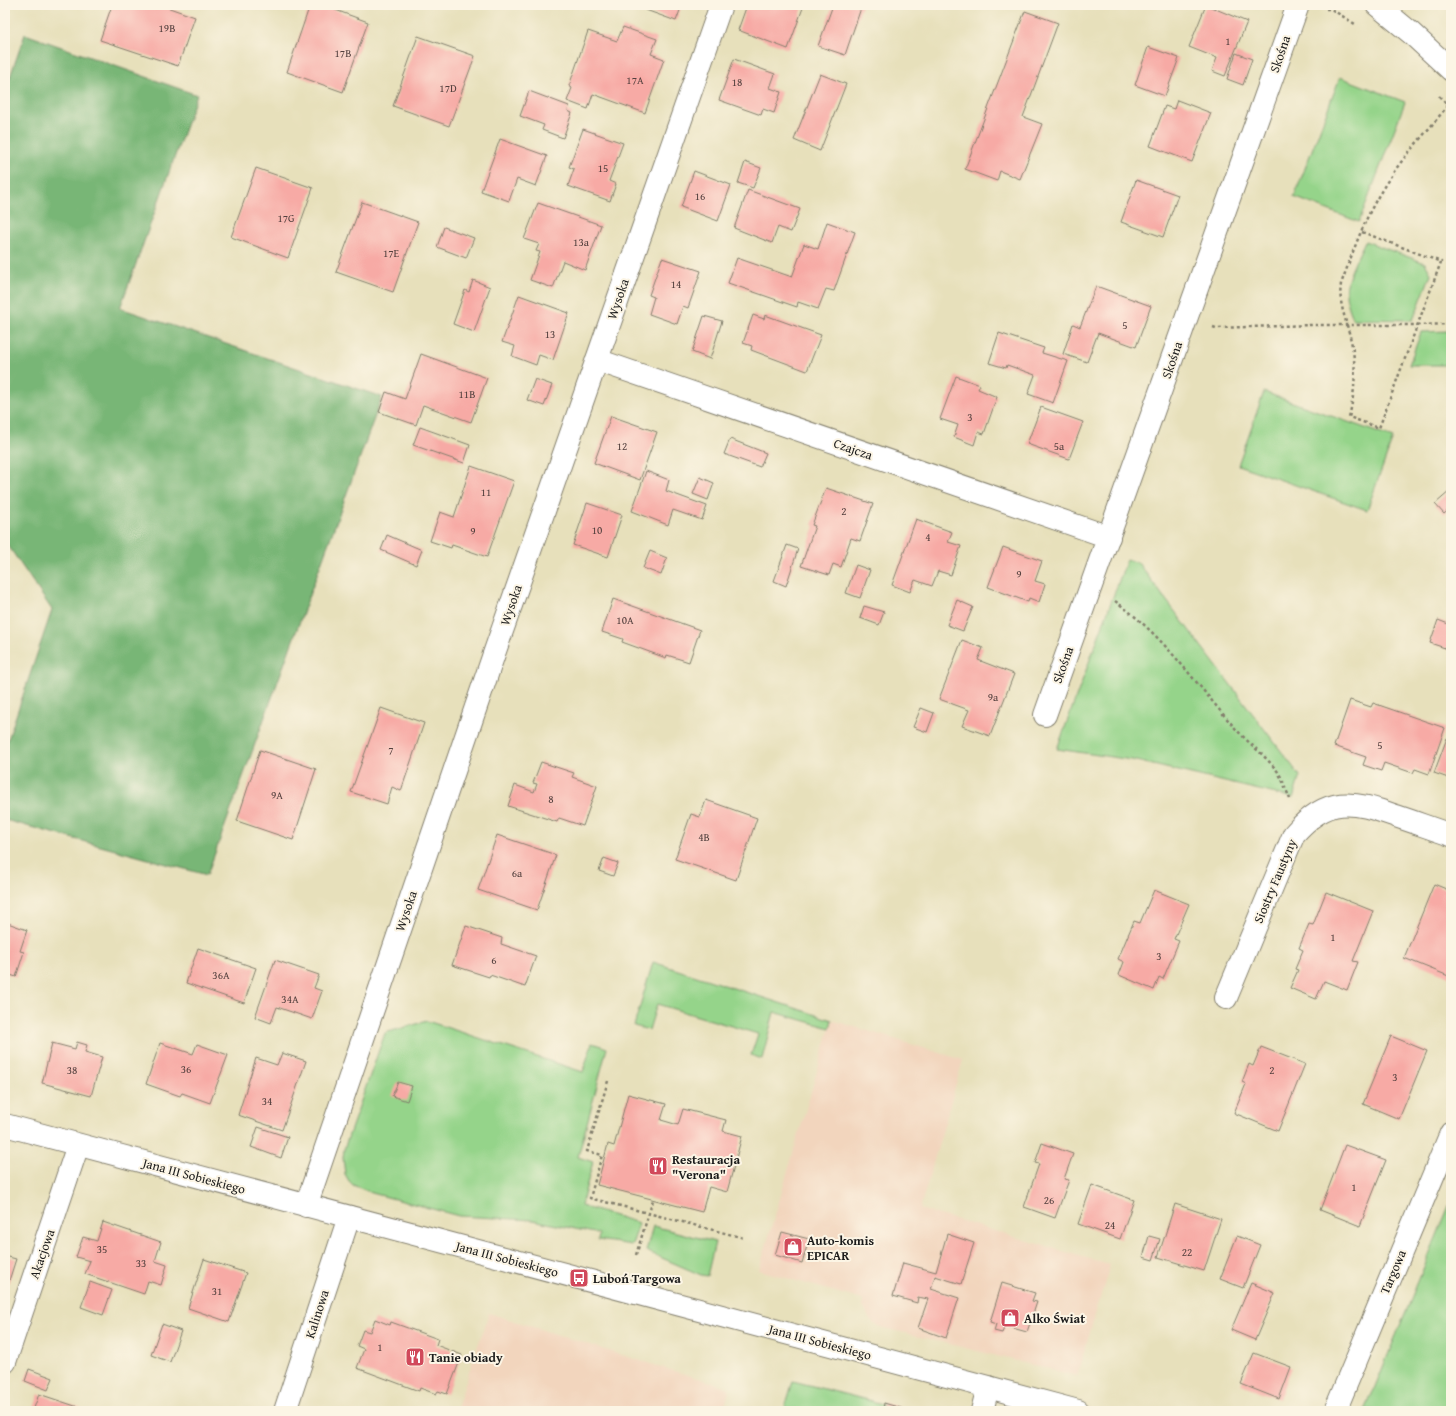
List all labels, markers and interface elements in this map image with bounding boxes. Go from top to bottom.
house number: 19B [159,20,175,36]
street label: Skośna [1265,32,1295,75]
house number: 1 [1225,33,1231,49]
house number: 17B [335,45,351,61]
house number: 17A [626,72,644,88]
house number: 18 [732,74,742,90]
house number: 17D [439,80,457,96]
house number: 15 [598,160,608,176]
house number: 16 [695,188,705,204]
house number: 17G [277,210,295,226]
house number: 13a [573,234,590,250]
house number: 17E [383,245,400,261]
street label: Wysoka [602,275,634,322]
house number: 14 [671,276,681,292]
house number: 5 [1122,317,1128,333]
house number: 13 [545,326,555,342]
street label: Skośna [1157,338,1187,381]
house number: 11B [459,386,475,402]
house number: 3 [967,409,973,425]
street label: Czajcza [831,434,876,465]
house number: 12 [617,438,627,454]
house number: 5a [1054,438,1065,454]
house number: 11 [481,484,491,500]
house number: 2 [841,503,847,519]
house number: 10 [592,522,602,538]
house number: 9 [470,523,476,539]
house number: 4 [925,529,931,545]
house number: 9 [1016,566,1022,582]
street label: Wysoka [495,581,527,628]
house number: 10A [616,612,634,628]
street label: Skośna [1048,643,1079,686]
house number: 9a [988,689,999,705]
house number: 5 [1377,737,1383,753]
house number: 7 [388,742,394,758]
house number: 9A [271,787,283,803]
house number: 8 [548,791,554,807]
house number: 4B [698,829,710,845]
street label: Siostry Faustyny [1249,835,1302,926]
house number: 6a [512,865,523,881]
street label: Wysoka [390,887,422,934]
house number: 1 [1330,929,1336,945]
house number: 3 [1156,948,1162,964]
house number: 6 [491,952,497,968]
house number: 36A [212,967,230,983]
house number: 34A [281,991,299,1007]
house number: 36 [181,1061,191,1077]
house number: 38 [67,1062,77,1078]
house number: 2 [1269,1062,1275,1078]
house number: 3 [1392,1069,1398,1085]
house number: 34 [262,1093,272,1109]
place label: Restauracja "Verona" [672,1150,740,1184]
street label: Jana III Sobieskiego [139,1153,248,1199]
restaurant icon: Restauracja "Verona" [647,1155,669,1177]
house number: 1 [1351,1179,1357,1195]
house number: 26 [1044,1192,1054,1208]
house number: 24 [1105,1217,1115,1233]
street label: Akacjowa [25,1226,60,1281]
place label: Auto-komis EPICAR [807,1231,875,1265]
street label: Jana III Sobieskiego [452,1236,561,1282]
shop icon: Auto-komis EPICAR [782,1236,804,1258]
house number: 35 [97,1241,107,1257]
house number: 22 [1182,1244,1192,1260]
street label: Targowa [1375,1246,1411,1297]
house number: 33 [136,1255,146,1271]
bus stop icon: Luboń Targowa [568,1267,590,1289]
place label: Luboń Targowa [593,1269,681,1288]
house number: 31 [212,1283,222,1299]
street label: Kalinowa [300,1286,334,1341]
shop icon: Alko Świat [999,1307,1021,1329]
place label: Alko Świat [1024,1309,1085,1328]
street label: Jana III Sobieskiego [765,1319,874,1365]
house number: 1 [377,1339,383,1355]
restaurant icon: Tanie obiady [404,1346,426,1368]
place label: Tanie obiady [429,1348,503,1367]

